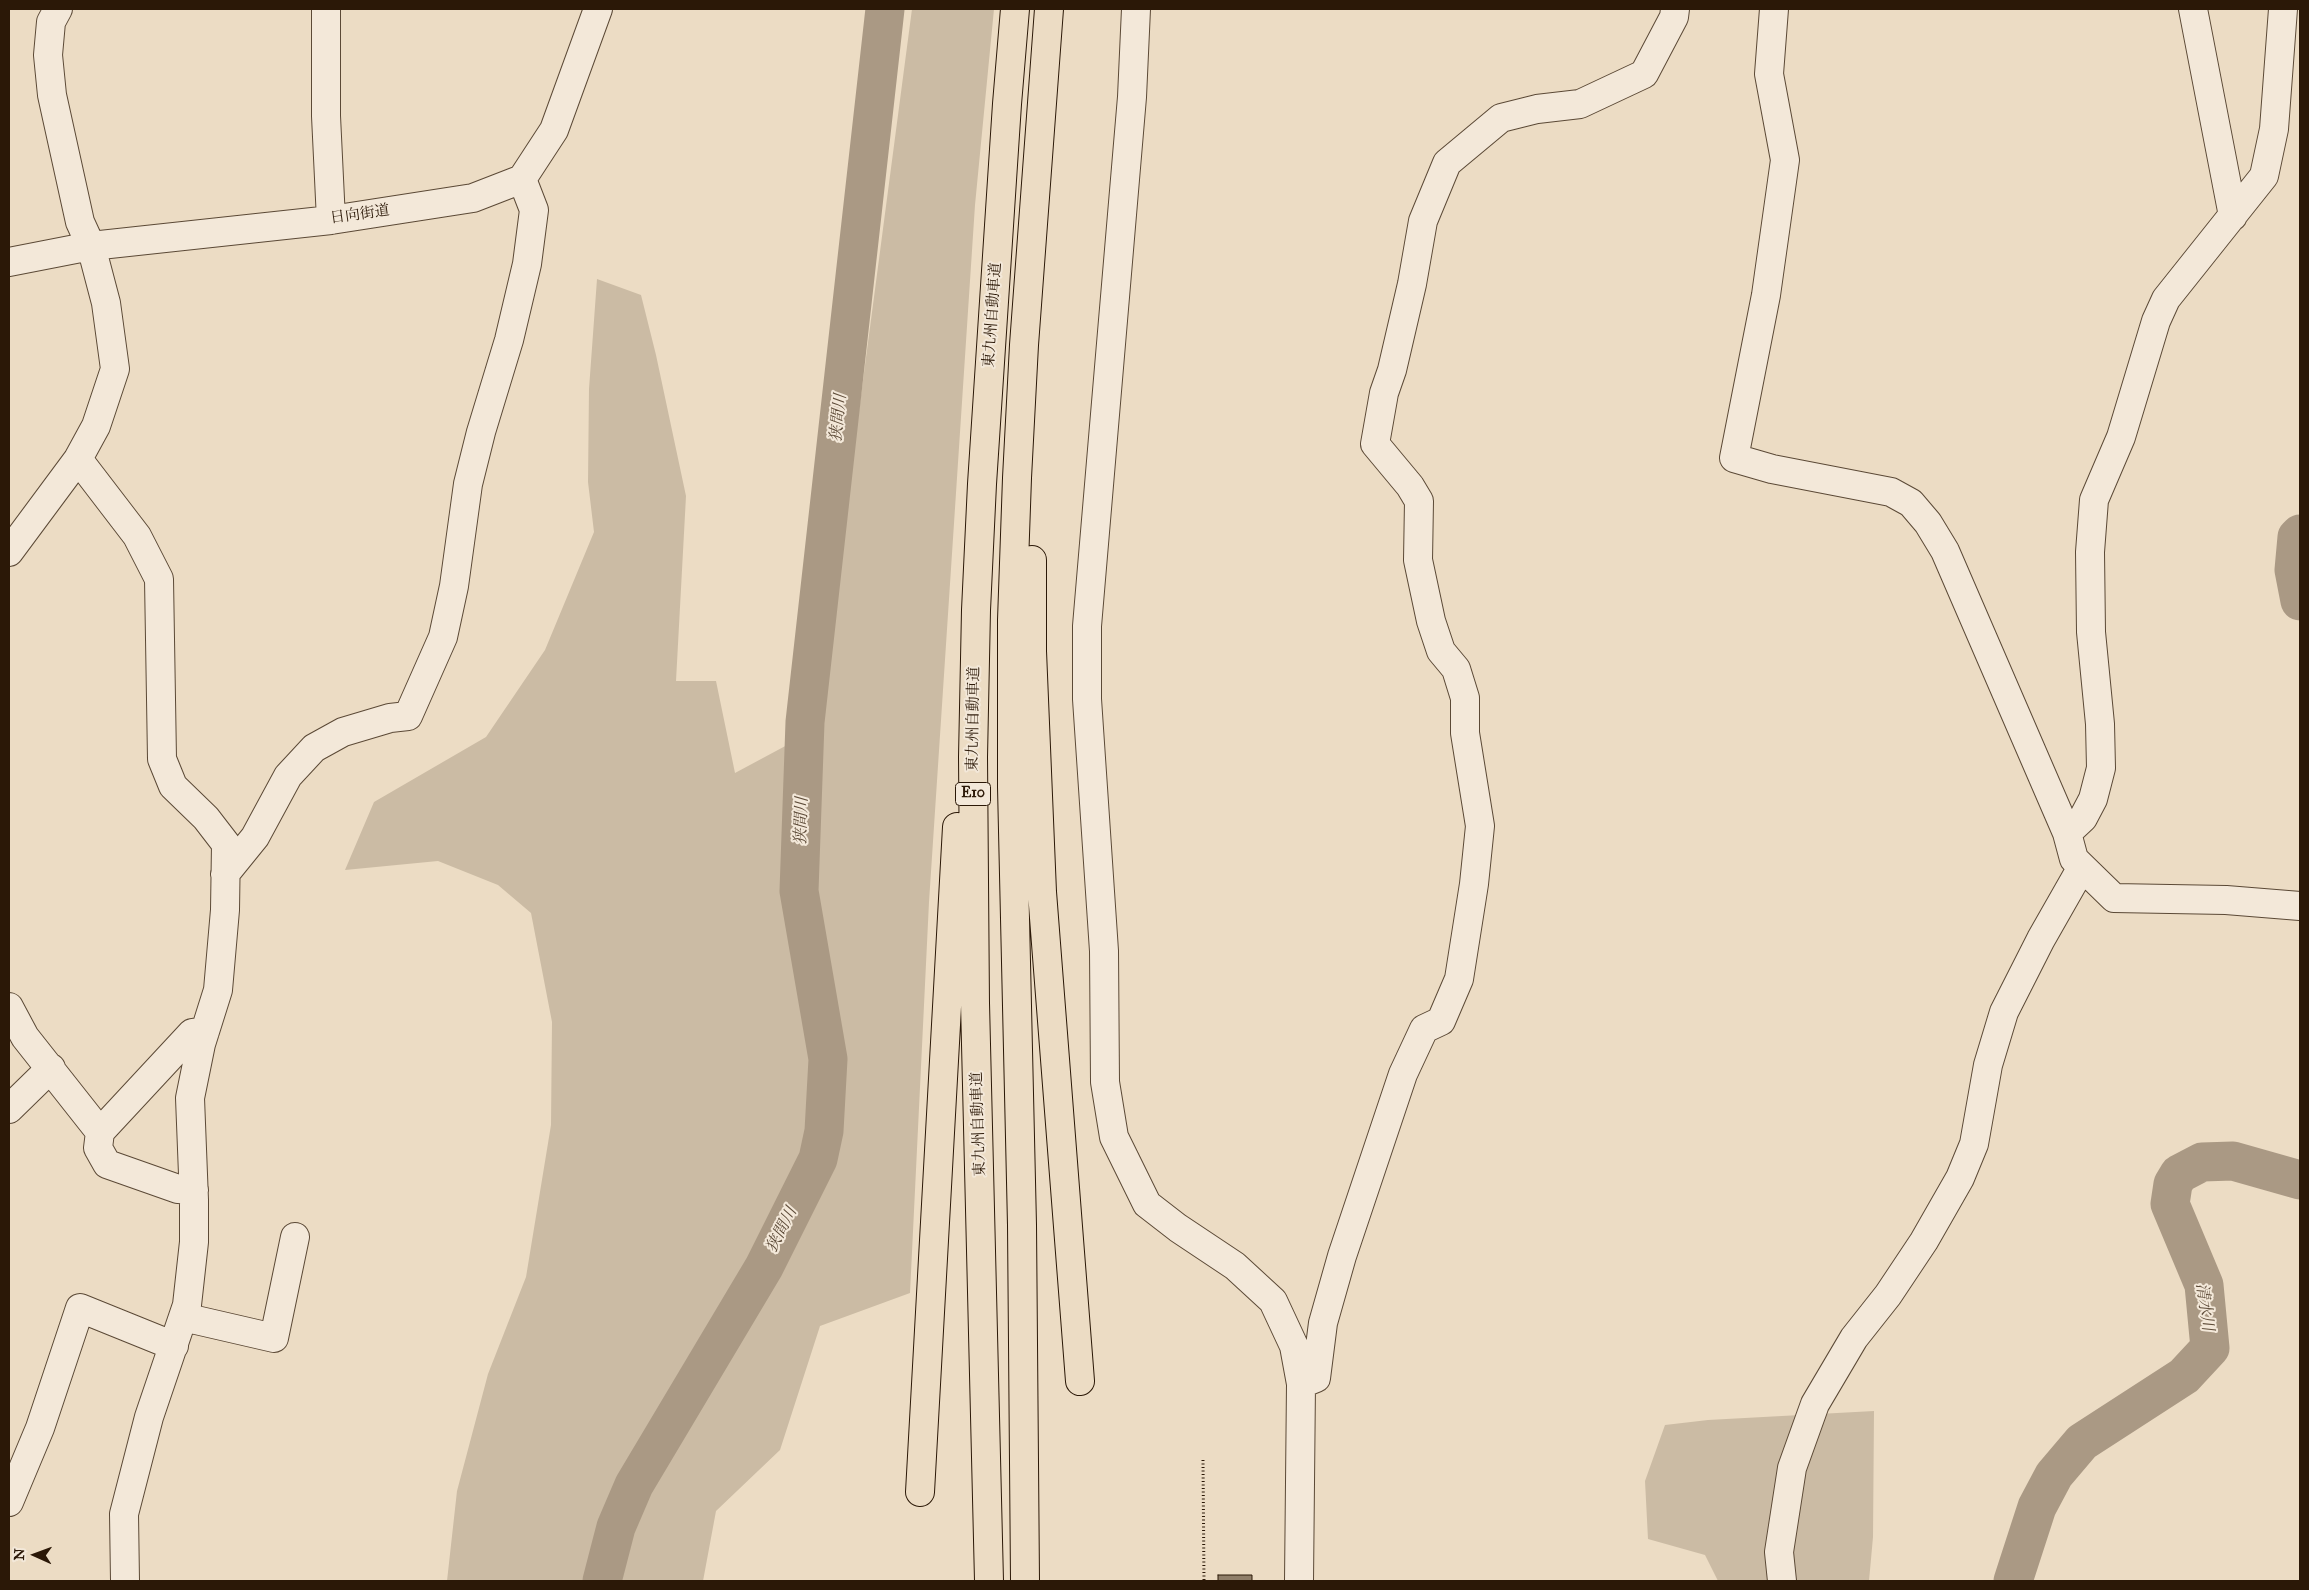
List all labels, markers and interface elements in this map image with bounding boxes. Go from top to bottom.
street label: 日向街道 [329,202,391,228]
street label: 東九州自動車道 [980,262,1006,368]
water label: 狭間川 [827,393,851,443]
street label: 東九州自動車道 [964,666,984,772]
road number: E10 [956,782,990,806]
water label: 狭間川 [792,797,812,845]
street label: 東九州自動車道 [968,1071,990,1177]
water label: 狭間川 [763,1204,801,1256]
water label: 清水川 [2191,1282,2217,1332]
north arrow [10,1530,60,1580]
text: N [11,1548,28,1561]

